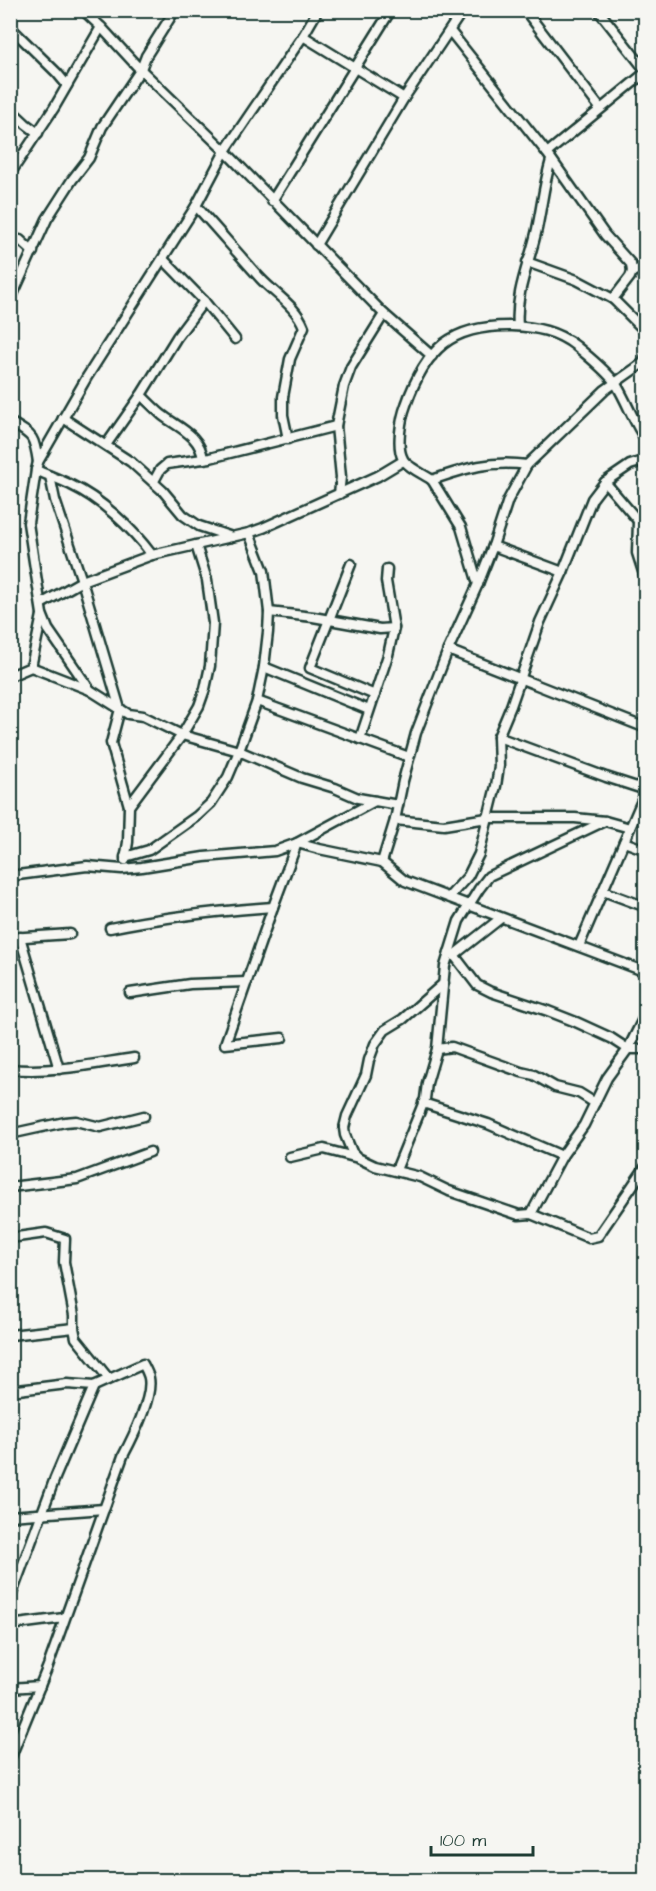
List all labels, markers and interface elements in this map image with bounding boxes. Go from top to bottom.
scale bar [431,1819,533,1857]
text: 100 m [440,1828,486,1853]

